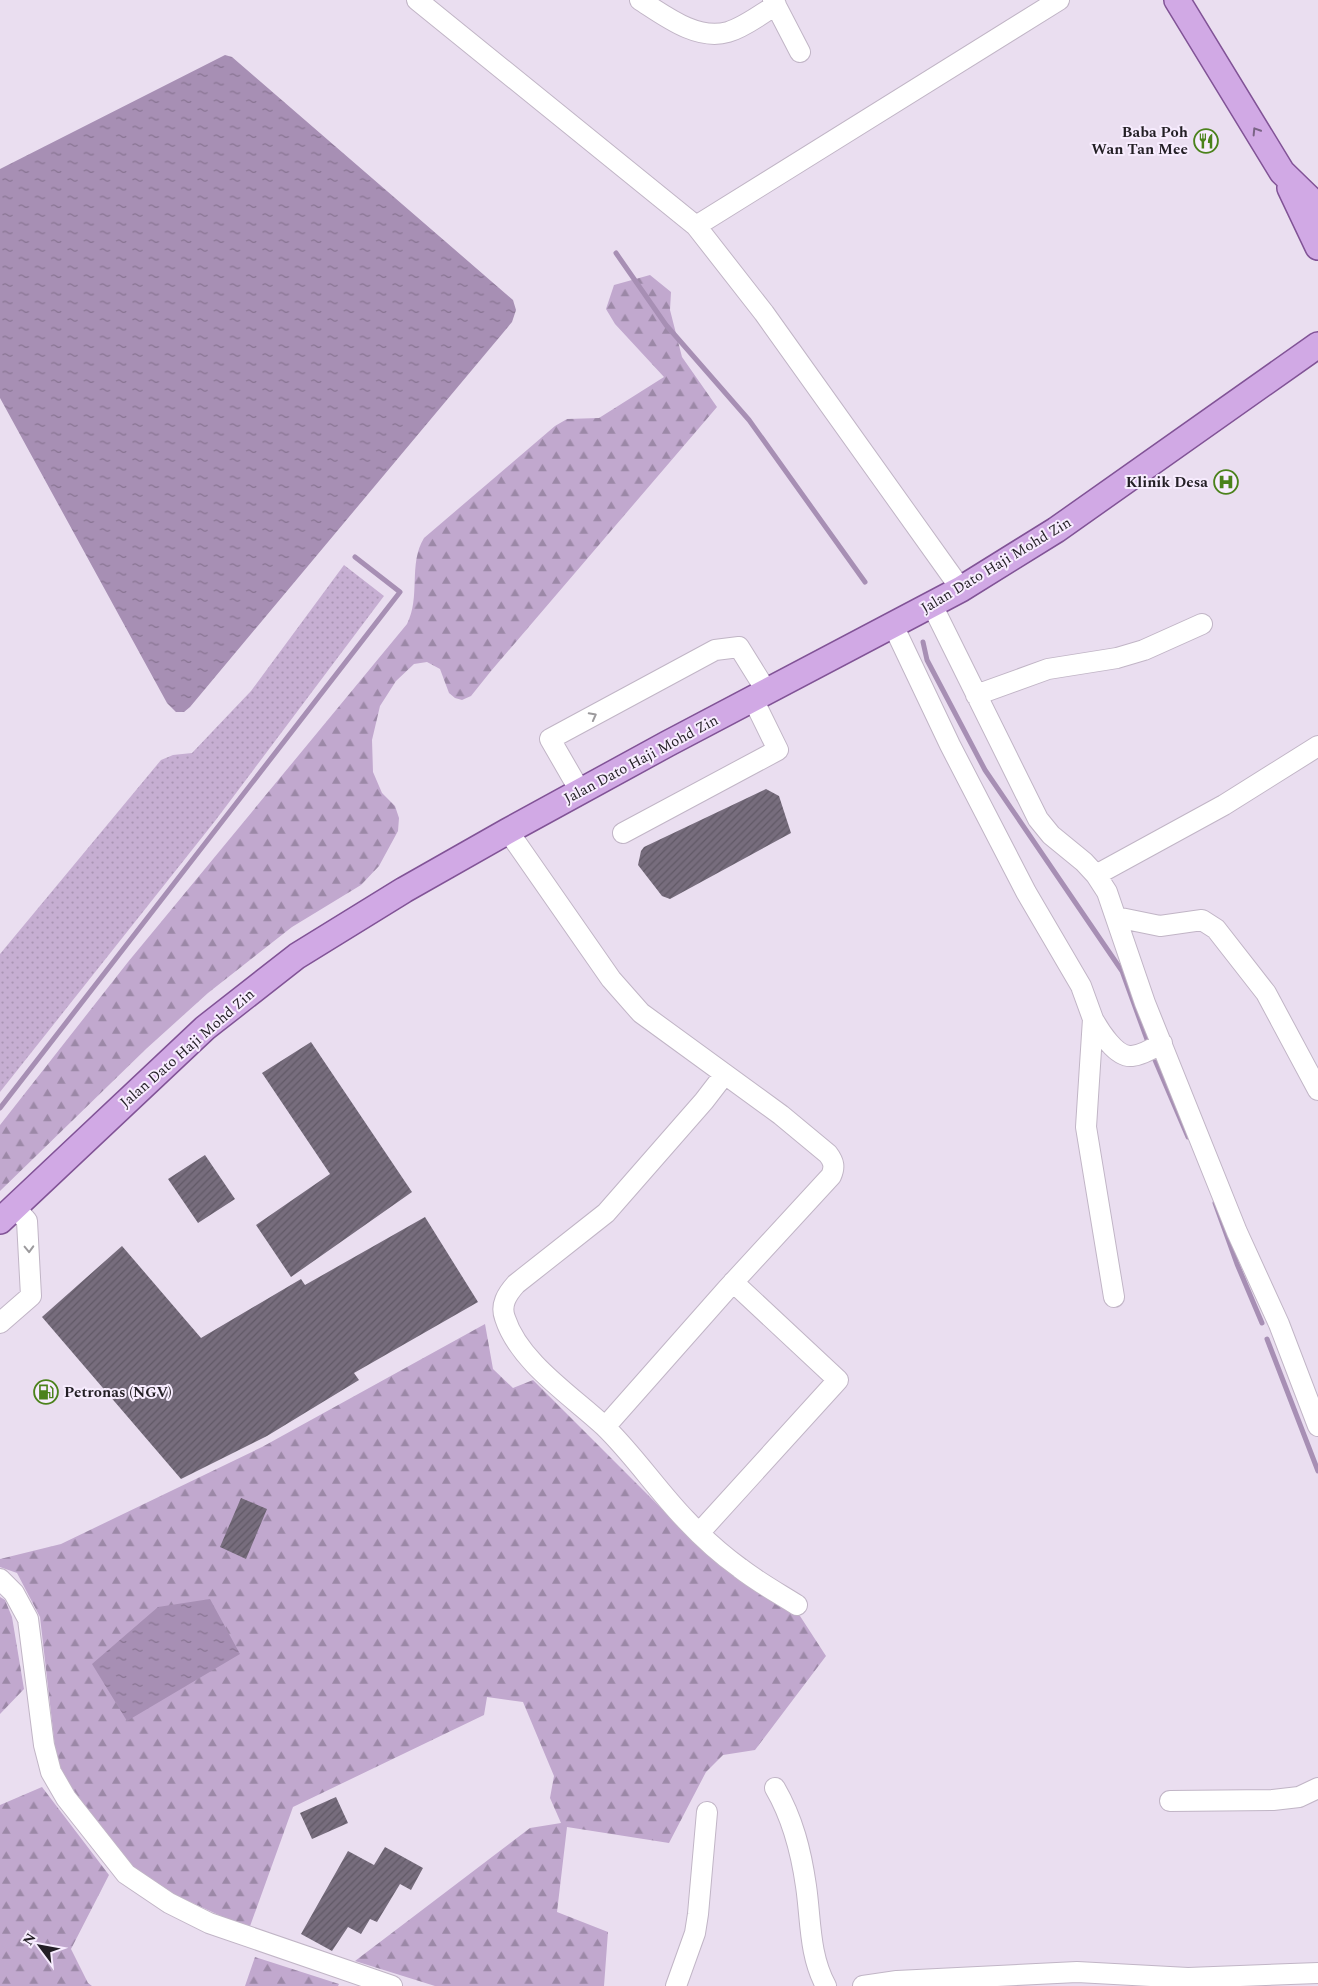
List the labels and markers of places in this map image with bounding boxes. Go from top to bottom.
place label: Baba Poh Wan Tan Mee [1091,121,1188,161]
restaurant icon: Baba Poh Wan Tan Mee [1193,128,1219,154]
hospital icon: Klinik Desa [1213,469,1239,495]
place label: Klinik Desa [1126,471,1208,494]
fuel station icon: Petronas (NGV) [33,1379,59,1405]
place label: Petronas (NGV) [64,1381,172,1404]

